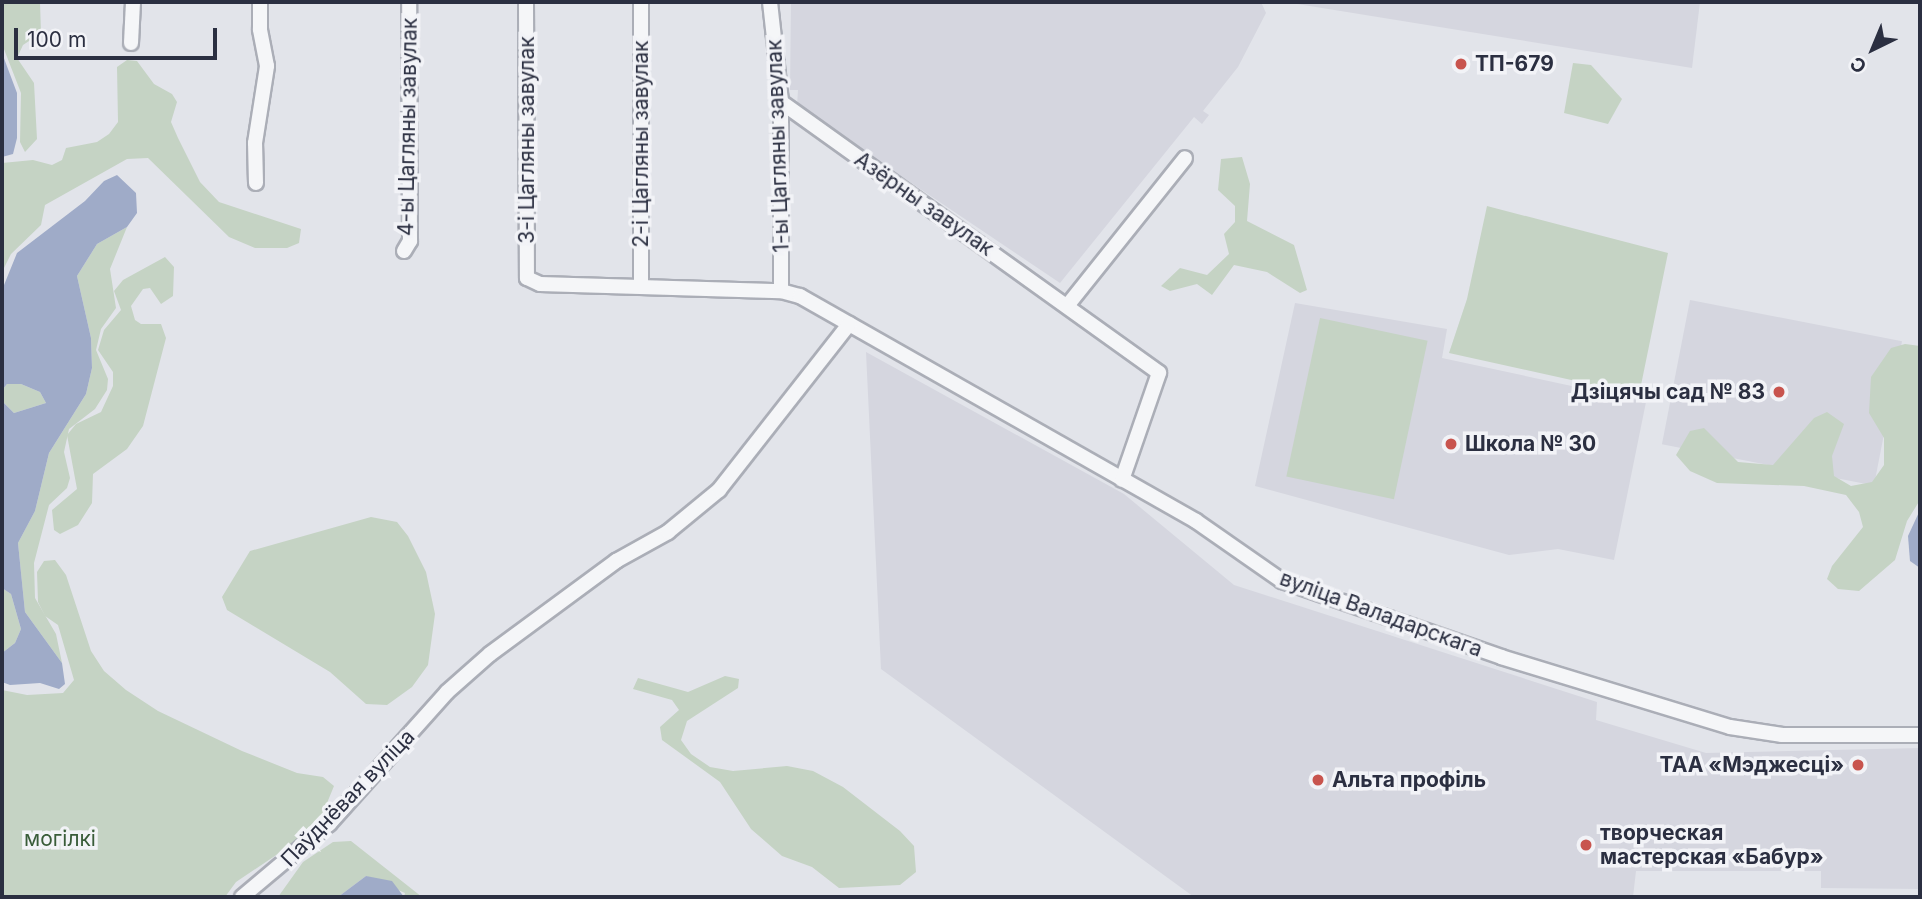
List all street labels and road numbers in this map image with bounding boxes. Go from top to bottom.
street label: 4-ы Цагляны завулак [393,18,423,236]
street label: 3-і Цагляны завулак [514,36,540,244]
street label: 1-ы Цагляны завулак [762,39,794,253]
street label: 2-і Цагляны завулак [628,40,654,248]
street label: Азёрны завулак [850,147,998,261]
street label: вуліца Валадарскага [1276,566,1486,662]
street label: Паўднёвая вуліца [276,724,420,872]

